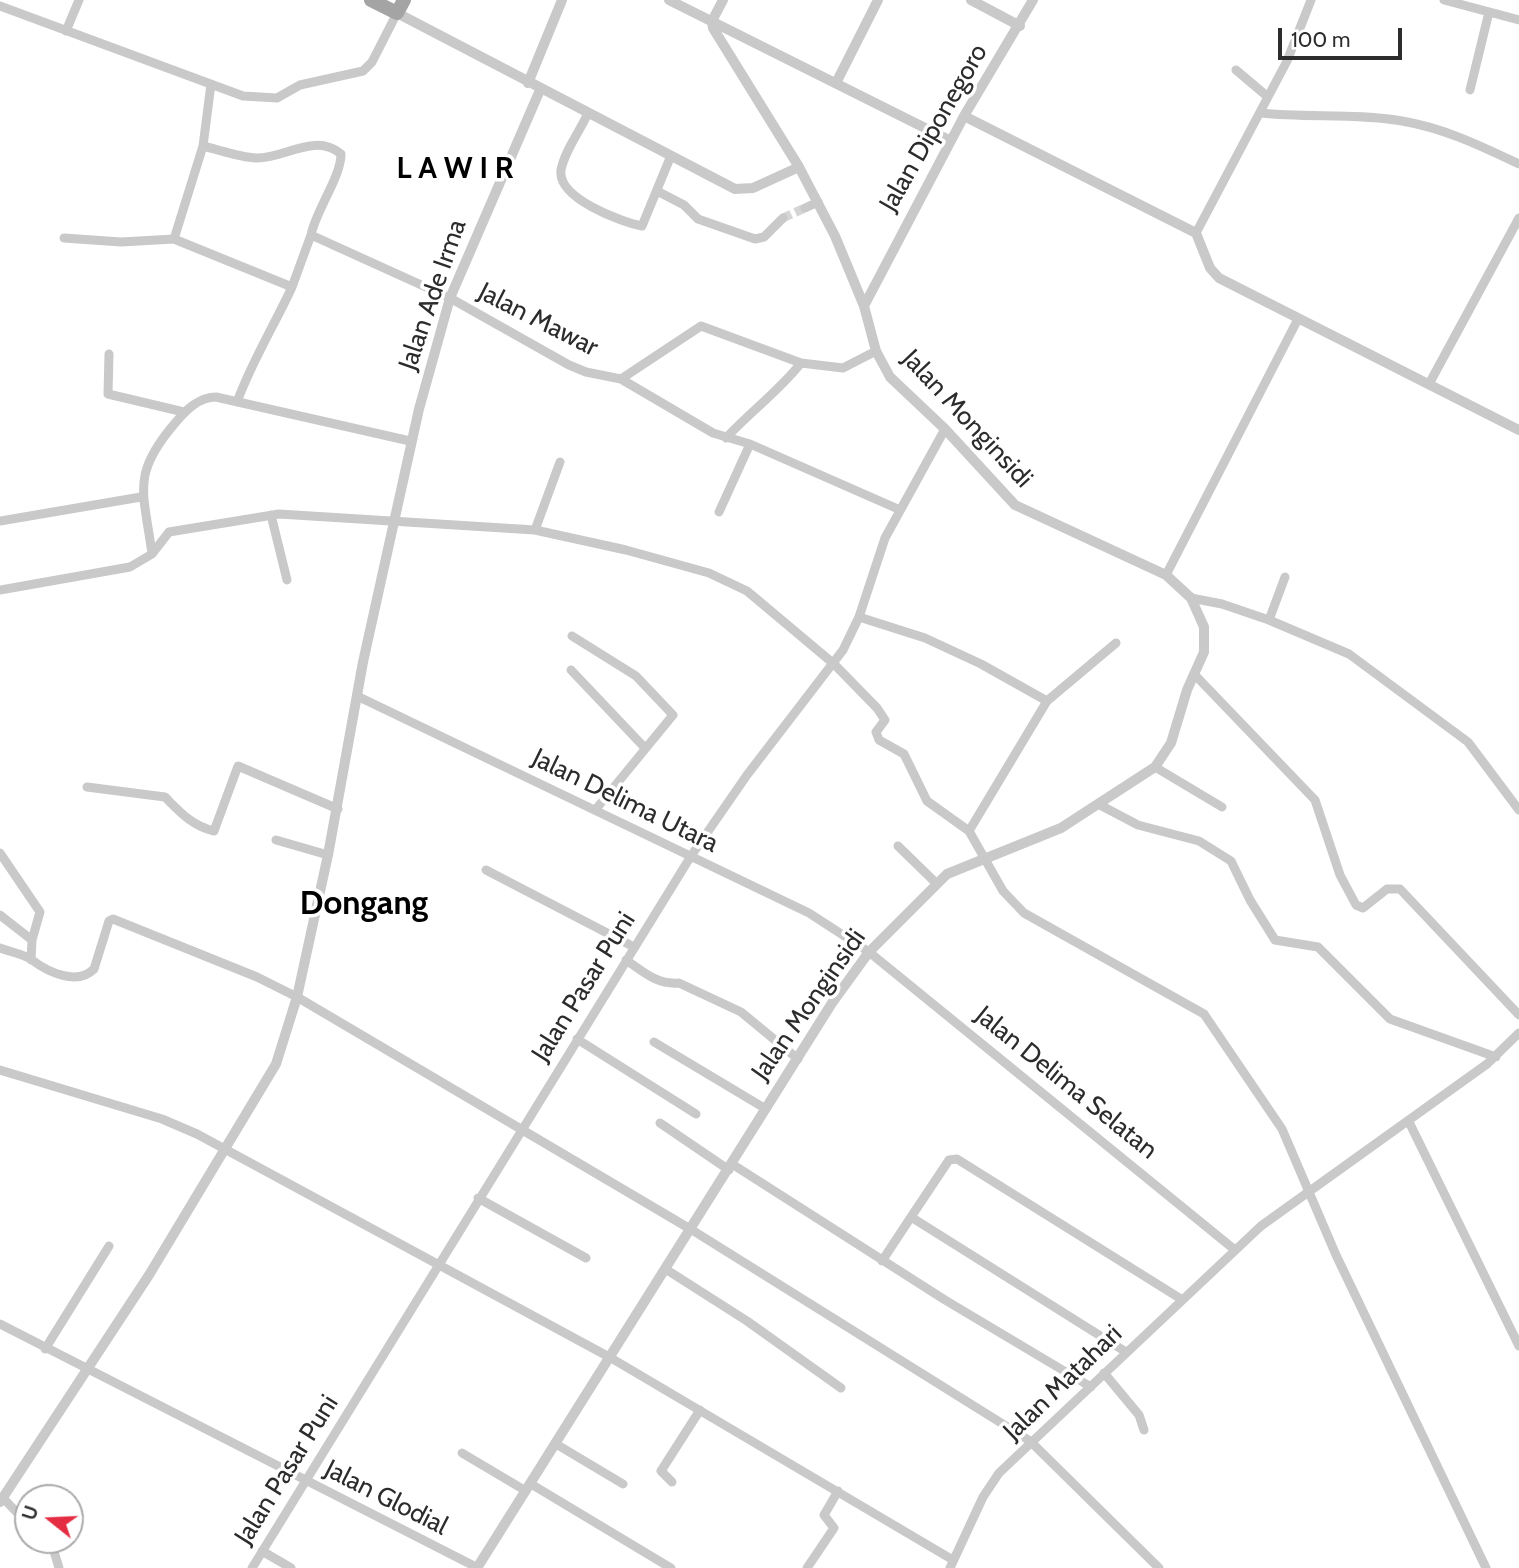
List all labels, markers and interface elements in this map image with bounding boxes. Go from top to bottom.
scale bar [1281,14,1405,58]
text: 100 m [1291,27,1350,52]
street label: Jalan Diponegoro [873,39,995,217]
district label: L A W I R [397,151,513,187]
street label: Jalan Ade Irma [393,216,473,374]
street label: Jalan Mawar [473,277,603,363]
street label: Jalan Monginsidi [895,344,1039,494]
street label: Jalan Delima Utara [527,742,723,860]
district label: Dongang [300,884,428,924]
street label: Jalan Pasar Puni [526,906,642,1068]
street label: Jalan Monginsidi [745,923,873,1087]
street label: Jalan Delima Selatan [969,1000,1163,1166]
street label: Jalan Matahari [997,1319,1129,1447]
street label: Jalan Pasar Puni [229,1389,345,1551]
street label: Jalan Glodial [319,1454,453,1542]
north arrow [14,1484,84,1554]
text: U [17,1503,44,1523]

